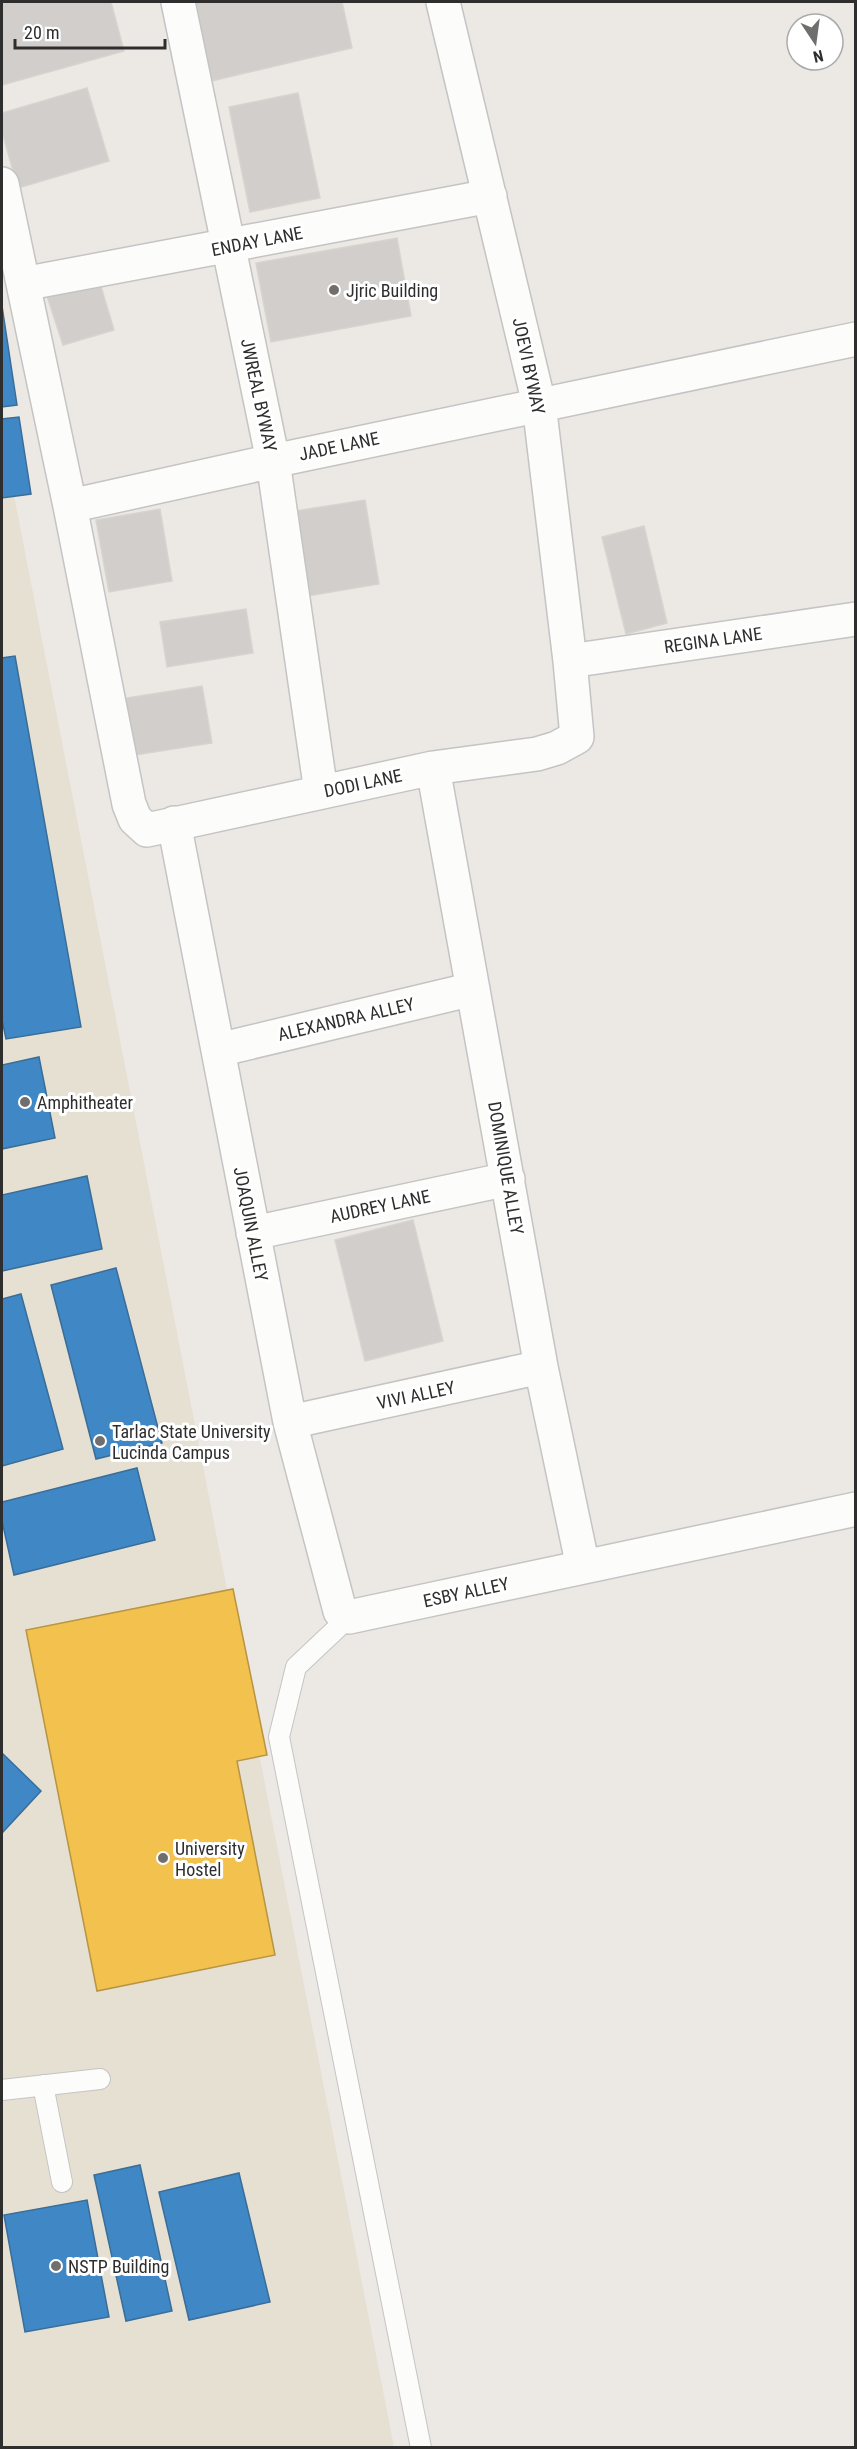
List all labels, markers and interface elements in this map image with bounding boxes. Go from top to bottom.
scale bar [15,12,165,50]
north arrow [785,12,845,72]
text: 20 m [24,22,59,43]
text: N [811,46,825,66]
street label: ENDAY LANE [210,222,304,260]
place label: Jjric Building [346,280,438,301]
marker: Jjric Building [327,283,341,297]
street label: JOEVI BYWAY [508,316,550,417]
street label: JWREAL BYWAY [237,336,281,454]
street label: JADE LANE [297,427,381,465]
street label: REGINA LANE [663,623,763,657]
street label: DODI LANE [322,764,404,802]
street label: ALEXANDRA ALLEY [276,993,417,1045]
place label: Amphitheater [37,1092,133,1113]
marker: Amphitheater [18,1095,32,1109]
street label: DOMINIQUE ALLEY [484,1100,528,1237]
street label: JOAQUIN ALLEY [230,1165,273,1284]
street label: AUDREY LANE [328,1185,432,1227]
street label: VIVI ALLEY [375,1376,457,1414]
place label: Tarlac State University Lucinda Campus [112,1421,271,1463]
marker: Tarlac State University Lucinda Campus [93,1434,107,1448]
street label: ESBY ALLEY [421,1573,511,1611]
place label: University Hostel [175,1838,245,1880]
marker: University Hostel [156,1851,170,1865]
place label: NSTP Building [68,2256,169,2277]
marker: NSTP Building [49,2259,63,2273]

